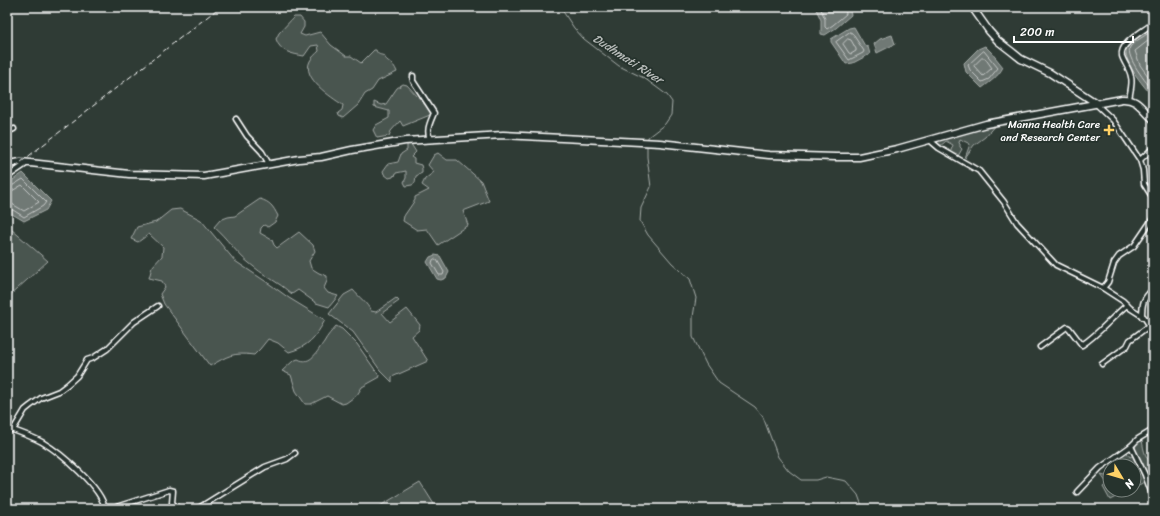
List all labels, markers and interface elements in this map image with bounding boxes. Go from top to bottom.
scale bar [1014,18,1133,44]
text: 200 m [1020,21,1054,43]
water label: Dudhmati River [588,28,669,91]
place label: Manna Health Care and Research Center [1001,115,1101,147]
marker: Manna Health Care and Research Center [1103,124,1115,136]
north arrow [1102,458,1142,498]
text: N [1119,474,1140,493]

